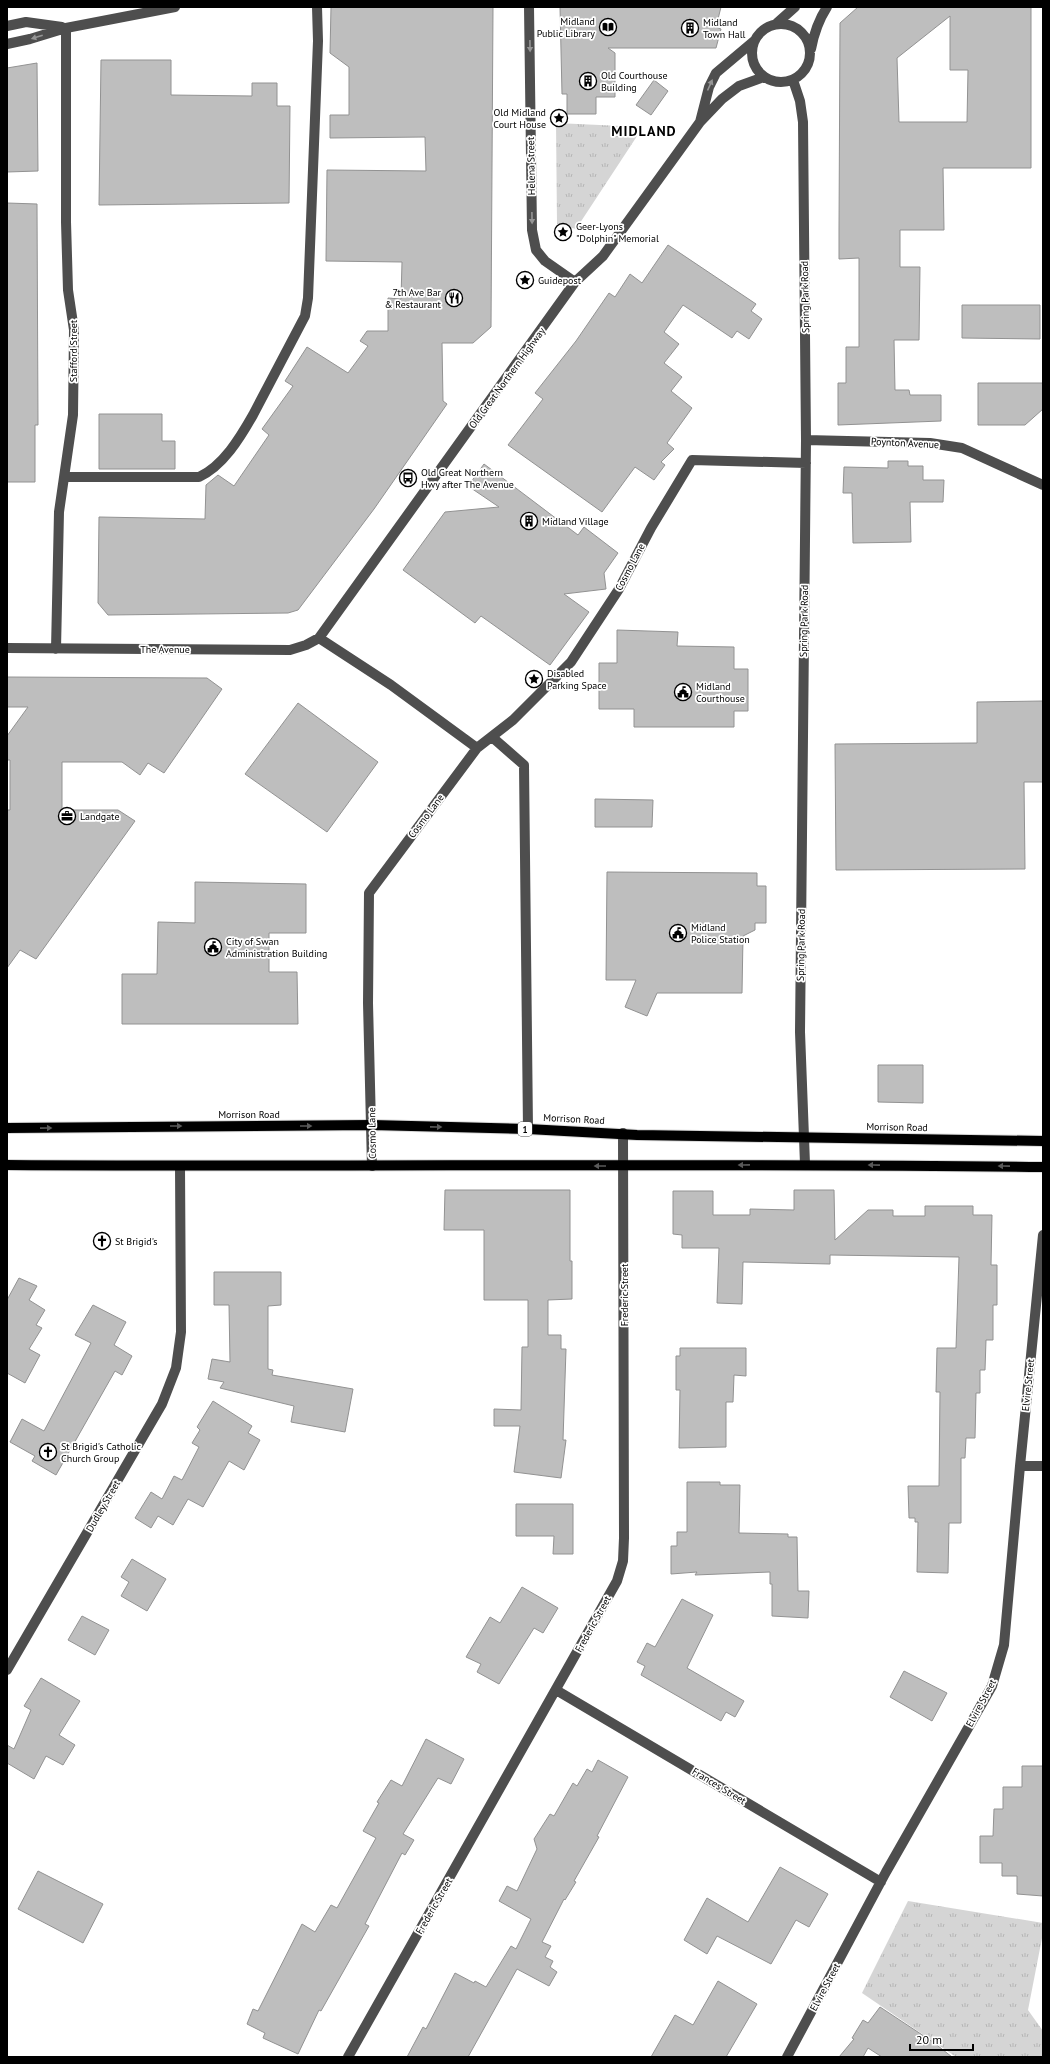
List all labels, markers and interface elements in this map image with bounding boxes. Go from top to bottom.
place label: Midland Public Library [537,15,595,40]
place label: Midland Town Hall [703,16,746,41]
library icon: Midland Public Library [598,17,618,37]
building icon: Midland Town Hall [680,18,700,38]
one-way arrow [30,34,42,40]
one-way arrow [527,40,533,53]
place label: Old Courthouse Building [601,69,668,94]
building icon: Old Courthouse Building [578,71,598,91]
one-way arrow [707,79,714,91]
place label: Old Midland Court House [493,106,546,131]
place icon: Old Midland Court House [549,108,569,128]
district label: MIDLAND [611,122,677,140]
street label: Helena Street [524,136,538,195]
one-way arrow [529,212,535,225]
place label: Geer-Lyons "Dolphin" Memorial [576,220,659,245]
place icon: Geer-Lyons "Dolphin" Memorial [553,222,573,242]
street label: Spring Park Road [798,261,812,333]
place icon: Guidepost [515,270,535,290]
place label: Guidepost [538,274,582,287]
place label: 7th Ave Bar & Restaurant [384,286,442,311]
restaurant icon: 7th Ave Bar & Restaurant [444,288,464,308]
street label: Stafford Street [67,319,80,382]
street label: Old Great Northern Highway [466,325,548,431]
street label: Poynton Avenue [871,435,939,451]
place label: Old Great Northern Hwy after The Avenue [421,466,514,491]
bus stop icon: Old Great Northern Hwy after The Avenue [398,468,418,488]
building icon: Midland Village [519,511,539,531]
place label: Midland Village [542,515,609,528]
street label: Cosmo Lane [612,541,648,593]
street label: Spring Park Road [797,585,811,657]
street label: The Avenue [140,643,190,656]
place label: Disabled Parking Space [547,667,607,692]
place icon: Disabled Parking Space [524,669,544,689]
place label: Midland Courthouse [696,680,745,705]
public building icon: Midland Courthouse [673,682,693,702]
street label: Cosmo Lane [405,791,447,841]
office icon: Landgate [57,806,77,826]
place label: Landgate [80,810,119,823]
street label: Spring Park Road [794,909,808,981]
place label: Midland Police Station [691,921,750,946]
public building icon: Midland Police Station [668,923,688,943]
place label: City of Swan Administration Building [226,935,327,960]
public building icon: City of Swan Administration Building [203,937,223,957]
street label: Cosmo Lane [365,1107,379,1159]
street label: Morrison Road [218,1108,280,1121]
street label: Morrison Road [543,1111,605,1127]
street label: Morrison Road [866,1120,928,1134]
road number: 1 [518,1122,532,1136]
one-way arrow [170,1123,183,1129]
one-way arrow [300,1123,313,1129]
one-way arrow [430,1123,442,1130]
one-way arrow [40,1124,52,1131]
one-way arrow [737,1162,750,1168]
one-way arrow [867,1162,880,1168]
one-way arrow [593,1163,606,1169]
one-way arrow [997,1163,1010,1169]
church icon: St Brigid's [92,1231,112,1251]
place label: St Brigid's [115,1235,158,1248]
street label: Frederic Street [618,1263,631,1326]
street label: Elvire Street [1019,1358,1037,1412]
place label: St Brigid's Catholic Church Group [61,1440,141,1465]
church icon: St Brigid's Catholic Church Group [38,1442,58,1462]
street label: Dudley Street [83,1477,123,1534]
street label: Frederic Street [572,1593,614,1655]
street label: Elvire Street [963,1676,999,1729]
street label: Frances Street [690,1765,749,1808]
street label: Frederic Street [413,1875,456,1936]
street label: Elvire Street [807,1960,843,2013]
scale bar [910,2026,973,2052]
text: 20 m [916,2032,942,2047]

